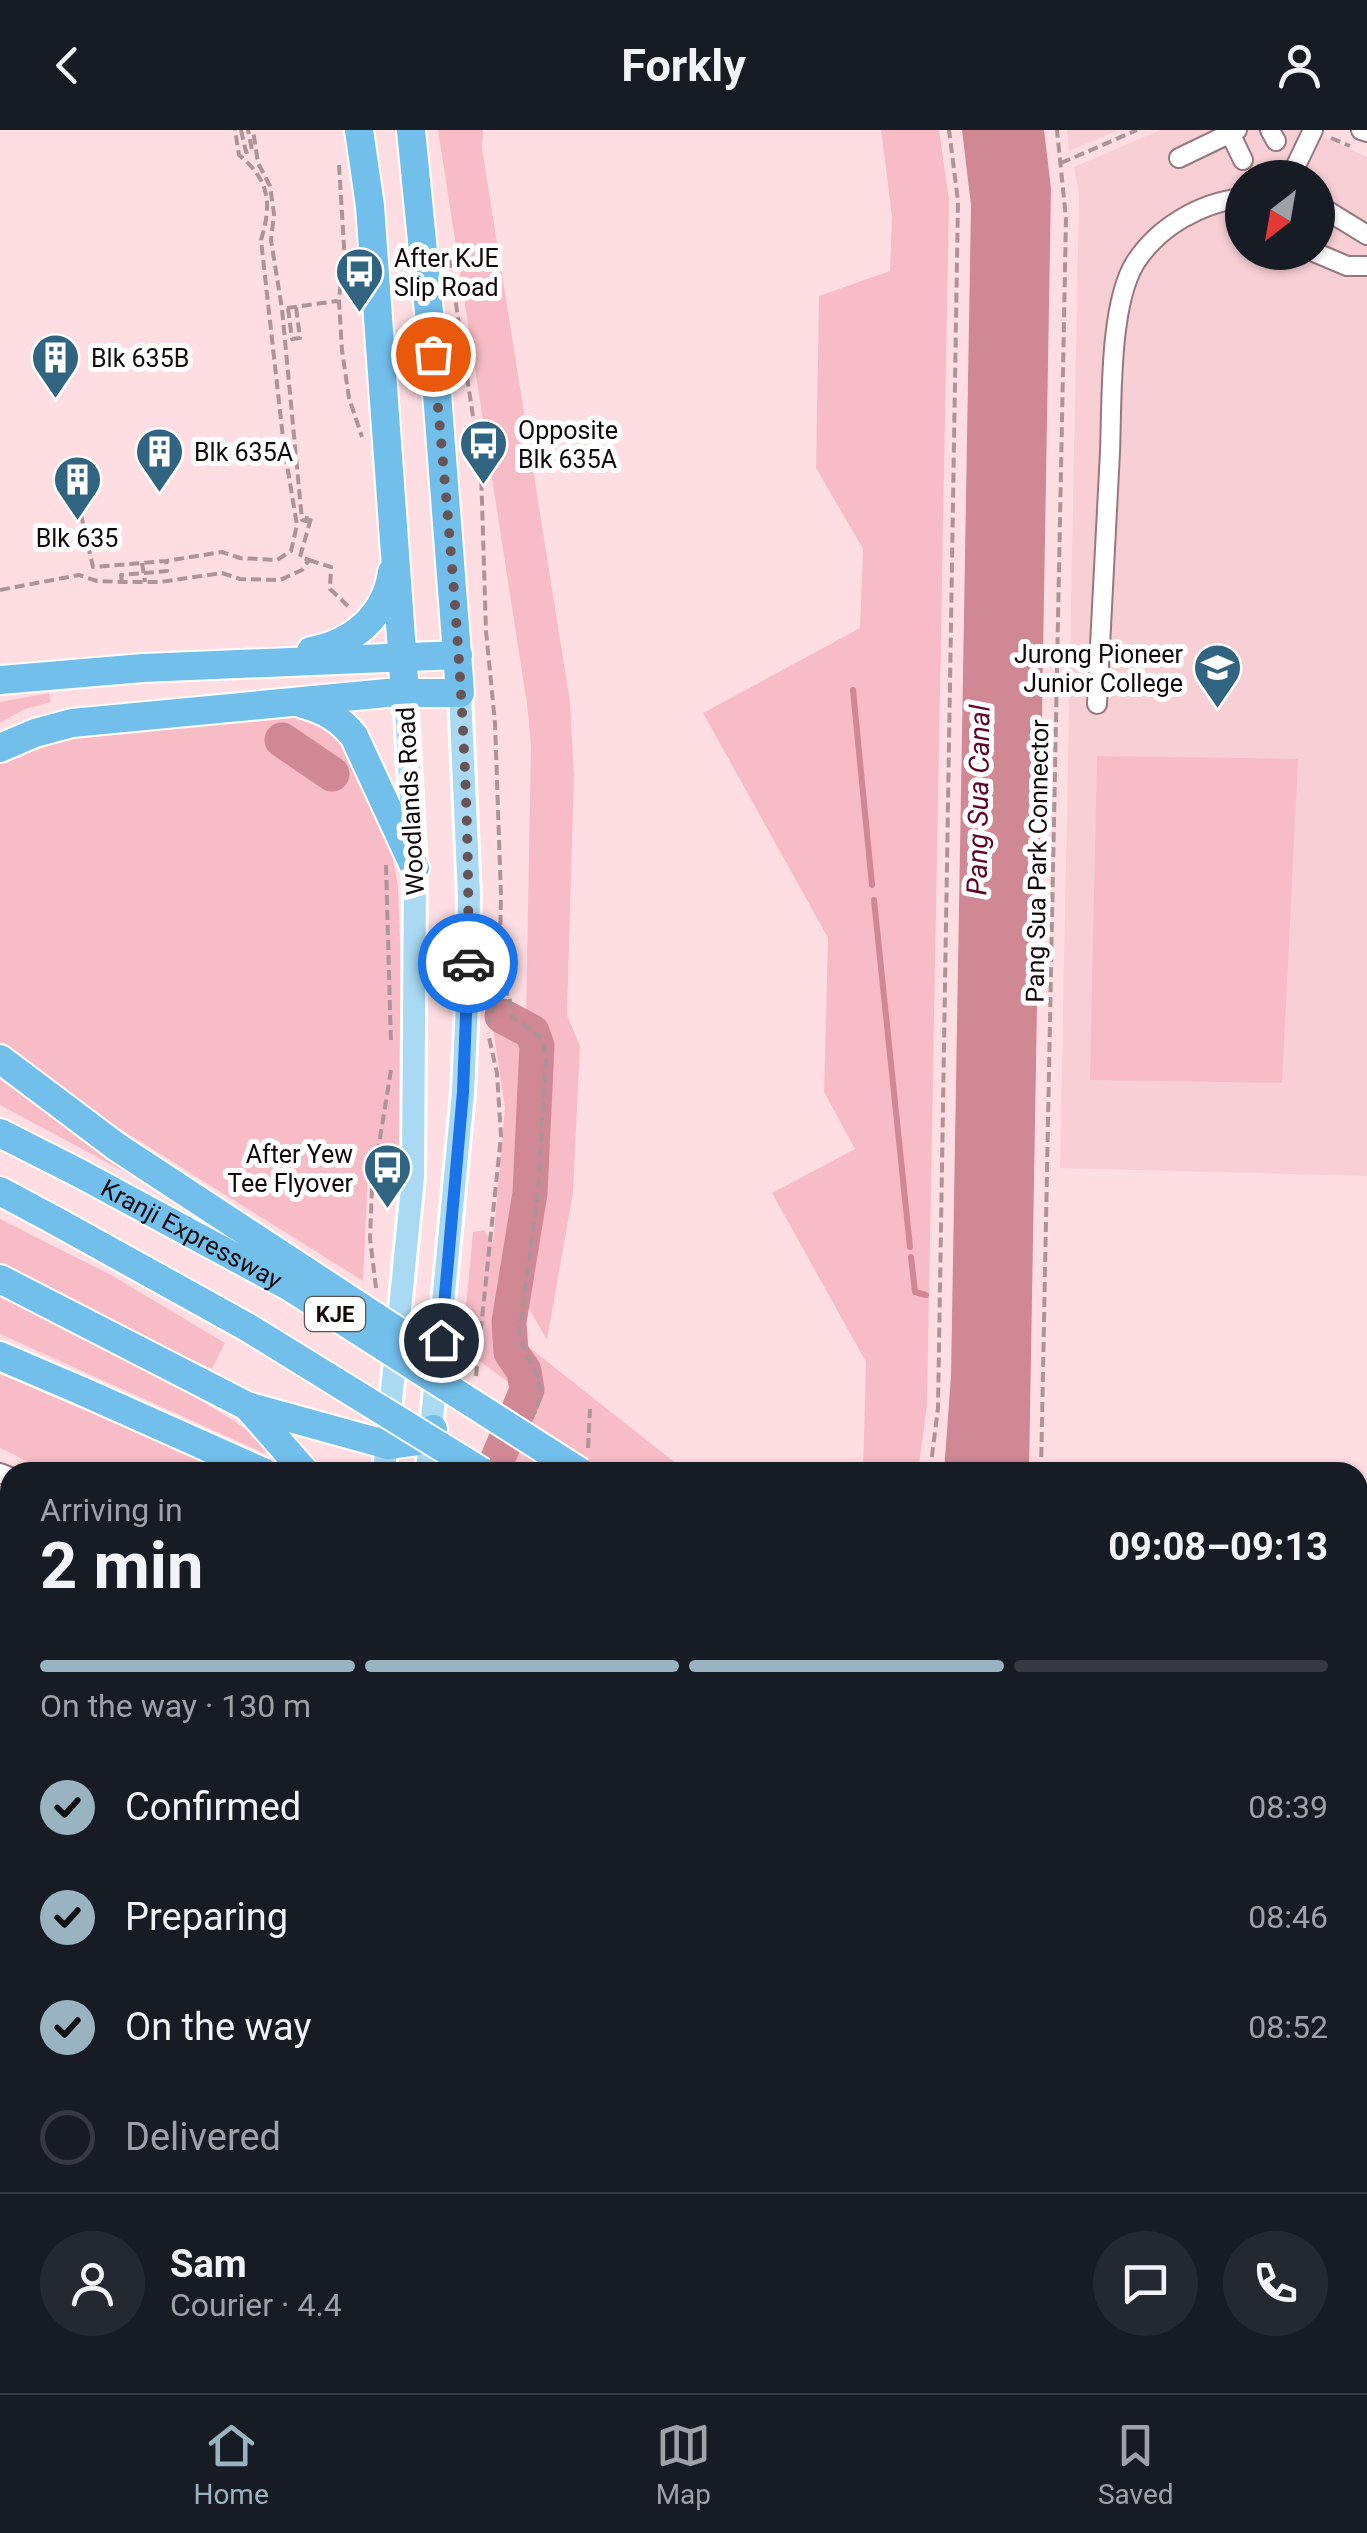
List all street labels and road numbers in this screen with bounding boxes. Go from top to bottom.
street label: Woodlands Road [391,706,430,896]
street label: Pang Sua Park Connector [1021,719,1054,1003]
street label: Kranji Expressway [96,1174,287,1295]
road number: KJE [305,1297,365,1331]

